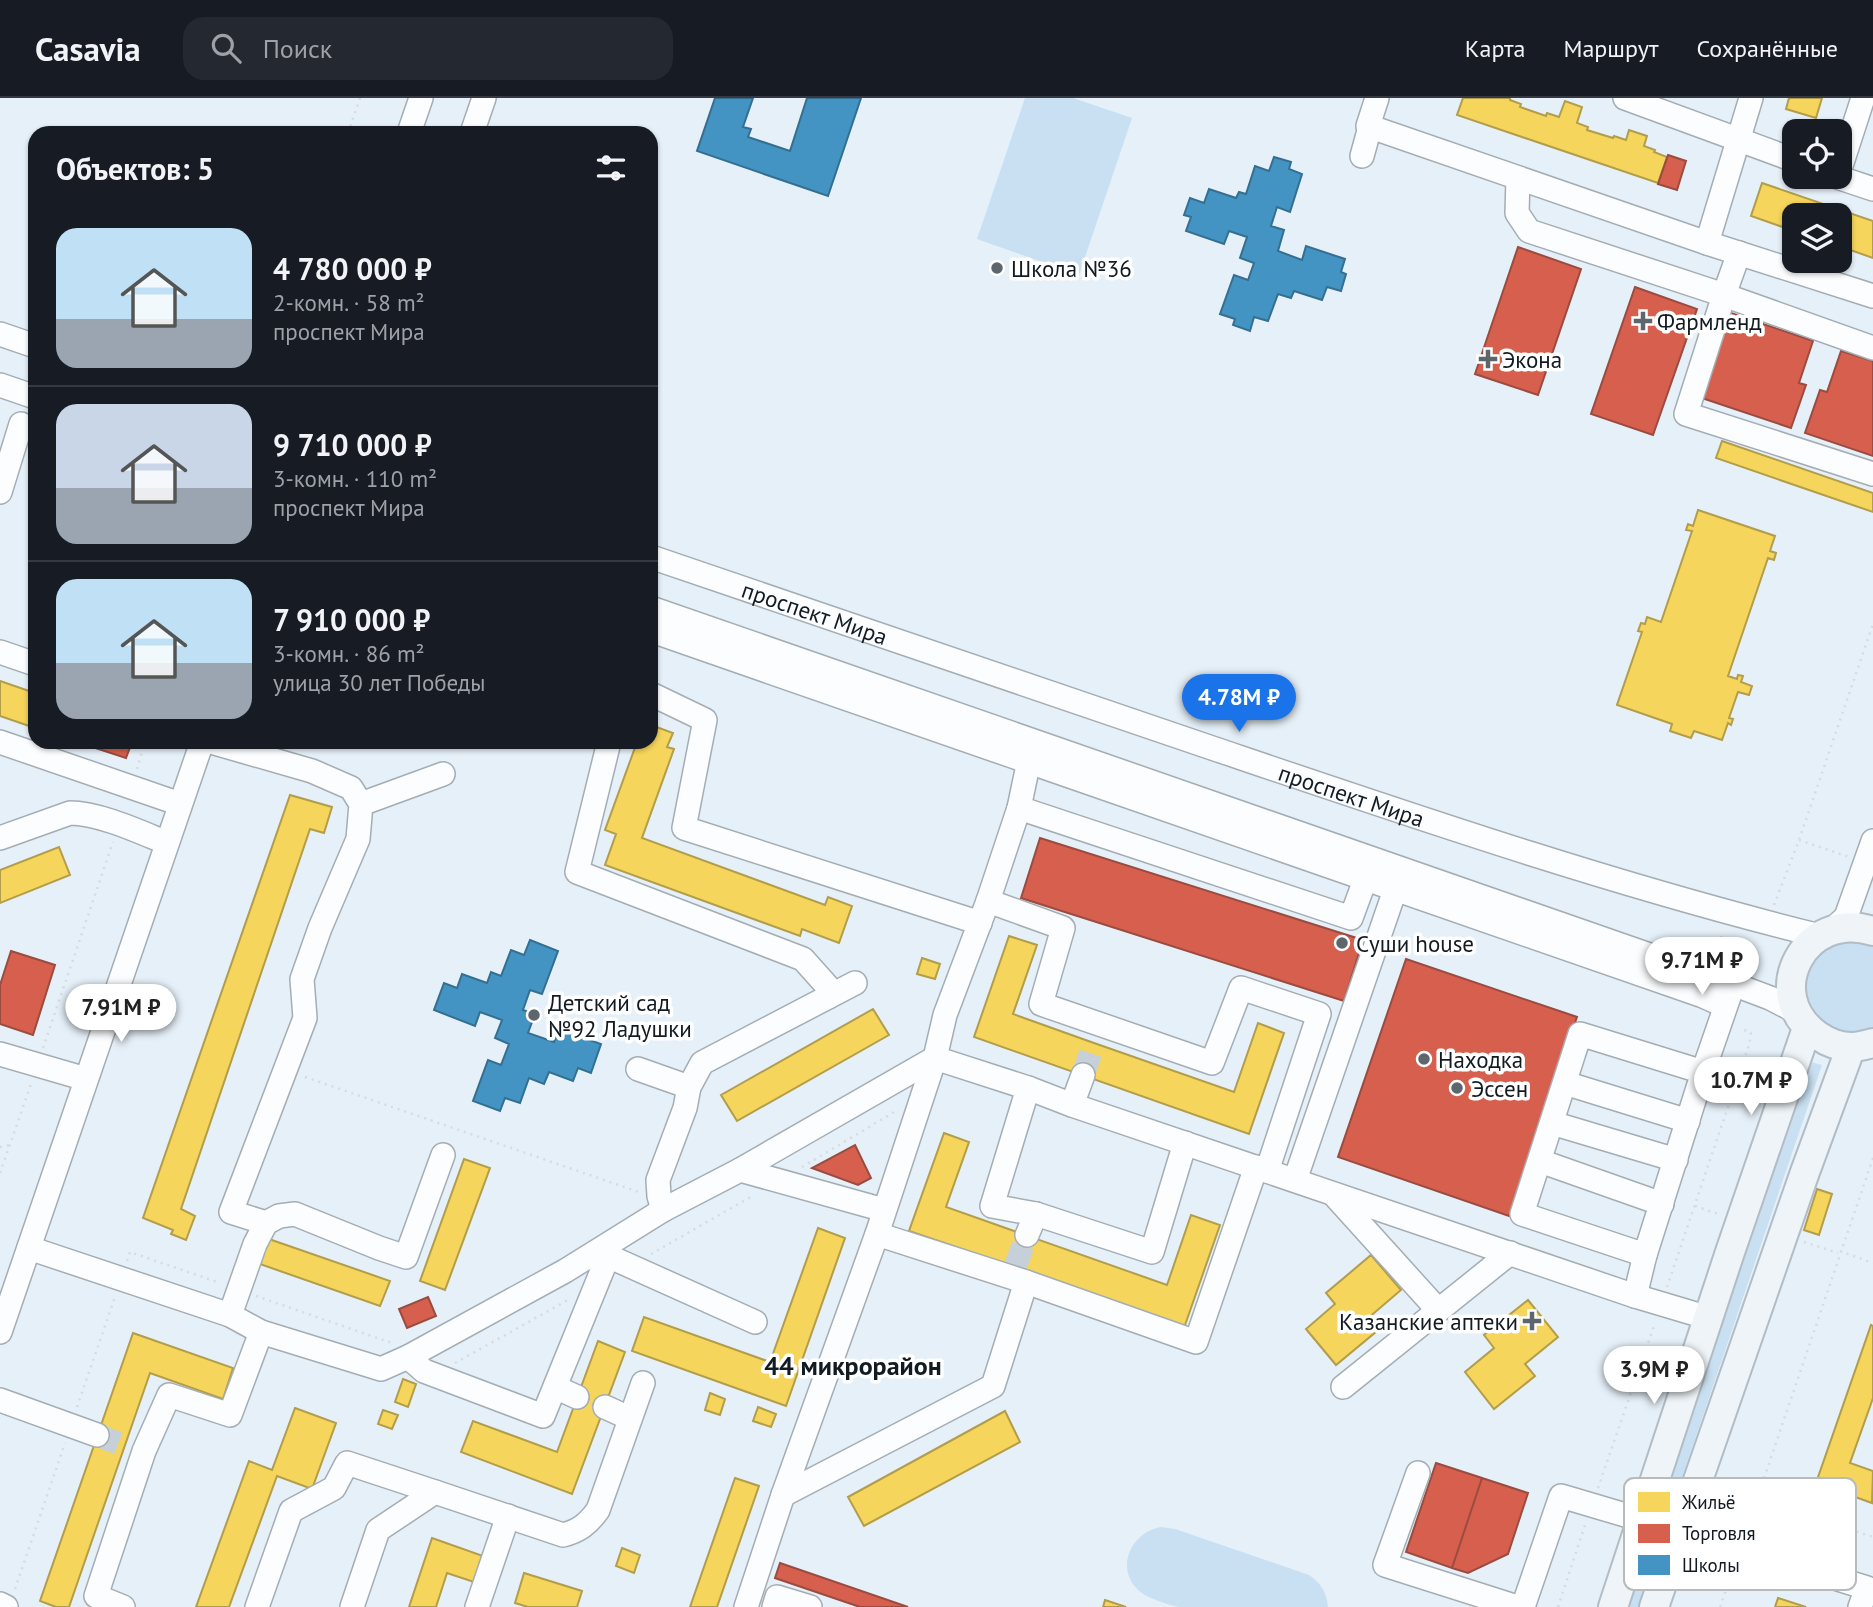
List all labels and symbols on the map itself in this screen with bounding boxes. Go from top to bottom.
place label: Школа №36 [1011,254,1132,283]
marker: Школа №36 [989,260,1005,276]
place label: Фармленд [1657,307,1762,336]
marker: Фармленд [1635,313,1651,329]
place label: Экона [1502,345,1562,374]
marker: Экона [1480,351,1496,367]
street label: проспект Мира [738,574,891,651]
pin: 4.78M ₽ [1174,674,1304,734]
street label: проспект Мира [1275,757,1428,833]
place label: Суши house [1356,929,1474,958]
marker: Суши house [1334,935,1350,951]
pin: 9.71M ₽ [1637,937,1767,997]
pin: 7.91M ₽ [56,984,186,1044]
place label: Детский сад №92 Ладушки [548,988,692,1043]
marker: Детский сад №92 Ладушки [526,1007,542,1023]
place label: Находка [1438,1045,1523,1074]
marker: Находка [1416,1051,1432,1067]
pin: 10.7M ₽ [1686,1058,1816,1117]
place label: Эссен [1471,1074,1528,1103]
marker: Эссен [1449,1080,1465,1096]
place label: Казанские аптеки [1339,1307,1518,1336]
marker: Казанские аптеки [1524,1313,1540,1329]
pin: 3.9M ₽ [1597,1346,1711,1406]
district label: 44 микрорайон [764,1349,942,1382]
legend [1624,1478,1856,1590]
text: Жильё [1681,1490,1736,1514]
text: Торговля [1682,1521,1756,1545]
text: Школы [1682,1553,1740,1577]

